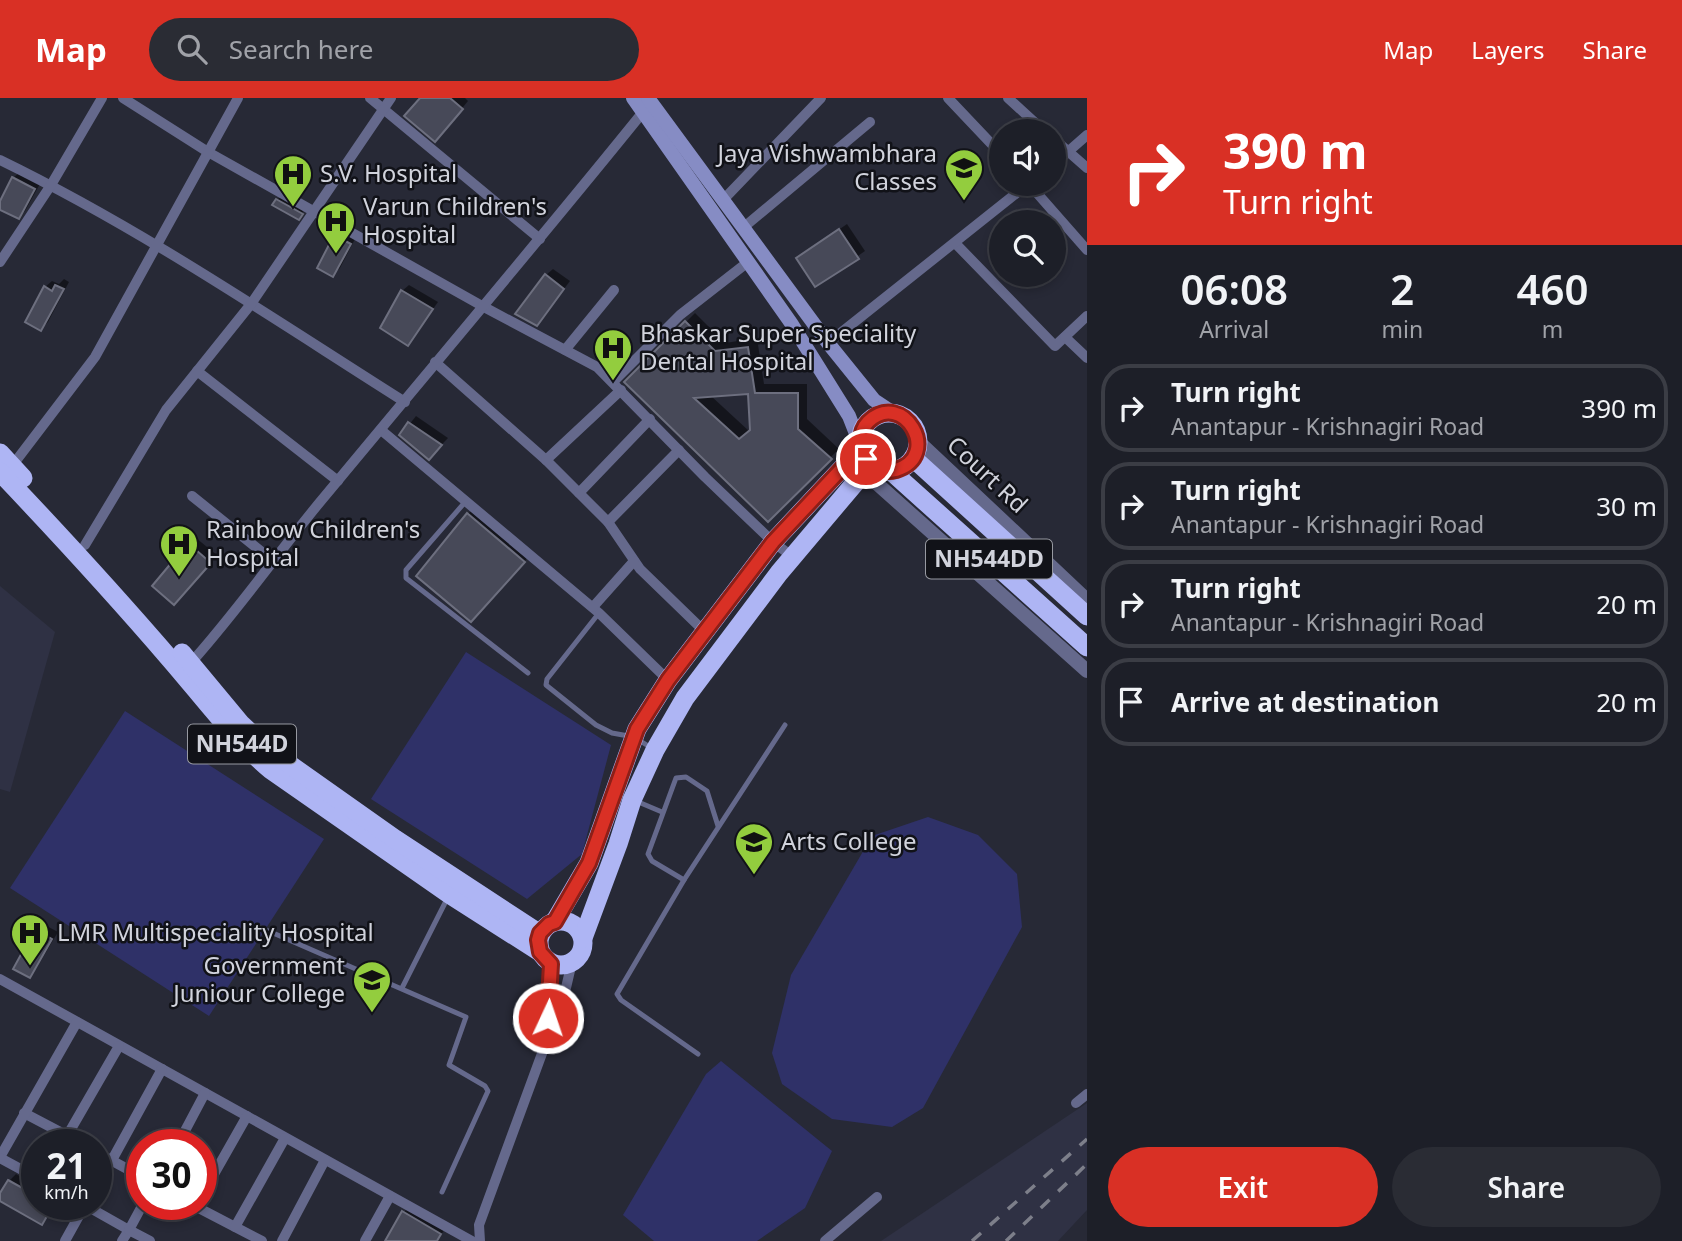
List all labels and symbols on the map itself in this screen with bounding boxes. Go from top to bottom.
place label: Jaya Vishwambhara Classes [715,136,937,197]
school or university icon: Jaya Vishwambhara Classes [943,147,985,202]
hospital icon: S.V. Hospital [272,153,314,208]
place label: S.V. Hospital [320,156,457,189]
place label: Varun Children's Hospital [363,189,547,250]
hospital icon: Varun Children's Hospital [315,200,357,255]
place label: Bhaskar Super Speciality Dental Hospital [640,316,917,377]
hospital icon: Bhaskar Super Speciality Dental Hospital [592,327,634,382]
street label: Court Rd [941,428,1035,520]
pin [836,429,896,489]
place label: Rainbow Children's Hospital [206,512,420,573]
hospital icon: Rainbow Children's Hospital [158,523,200,578]
road number: NH544DD [926,540,1052,579]
road number: NH544D [188,724,296,764]
school or university icon: Arts College [733,821,775,876]
place label: Arts College [781,824,917,857]
hospital icon: LMR Multispeciality Hospital [9,912,51,967]
place label: LMR Multispeciality Hospital [57,915,374,948]
place label: Government Juniour College [171,948,345,1009]
school or university icon: Government Juniour College [351,959,393,1014]
position arrow [511,981,585,1055]
speed limit sign: 30 [126,1129,217,1220]

